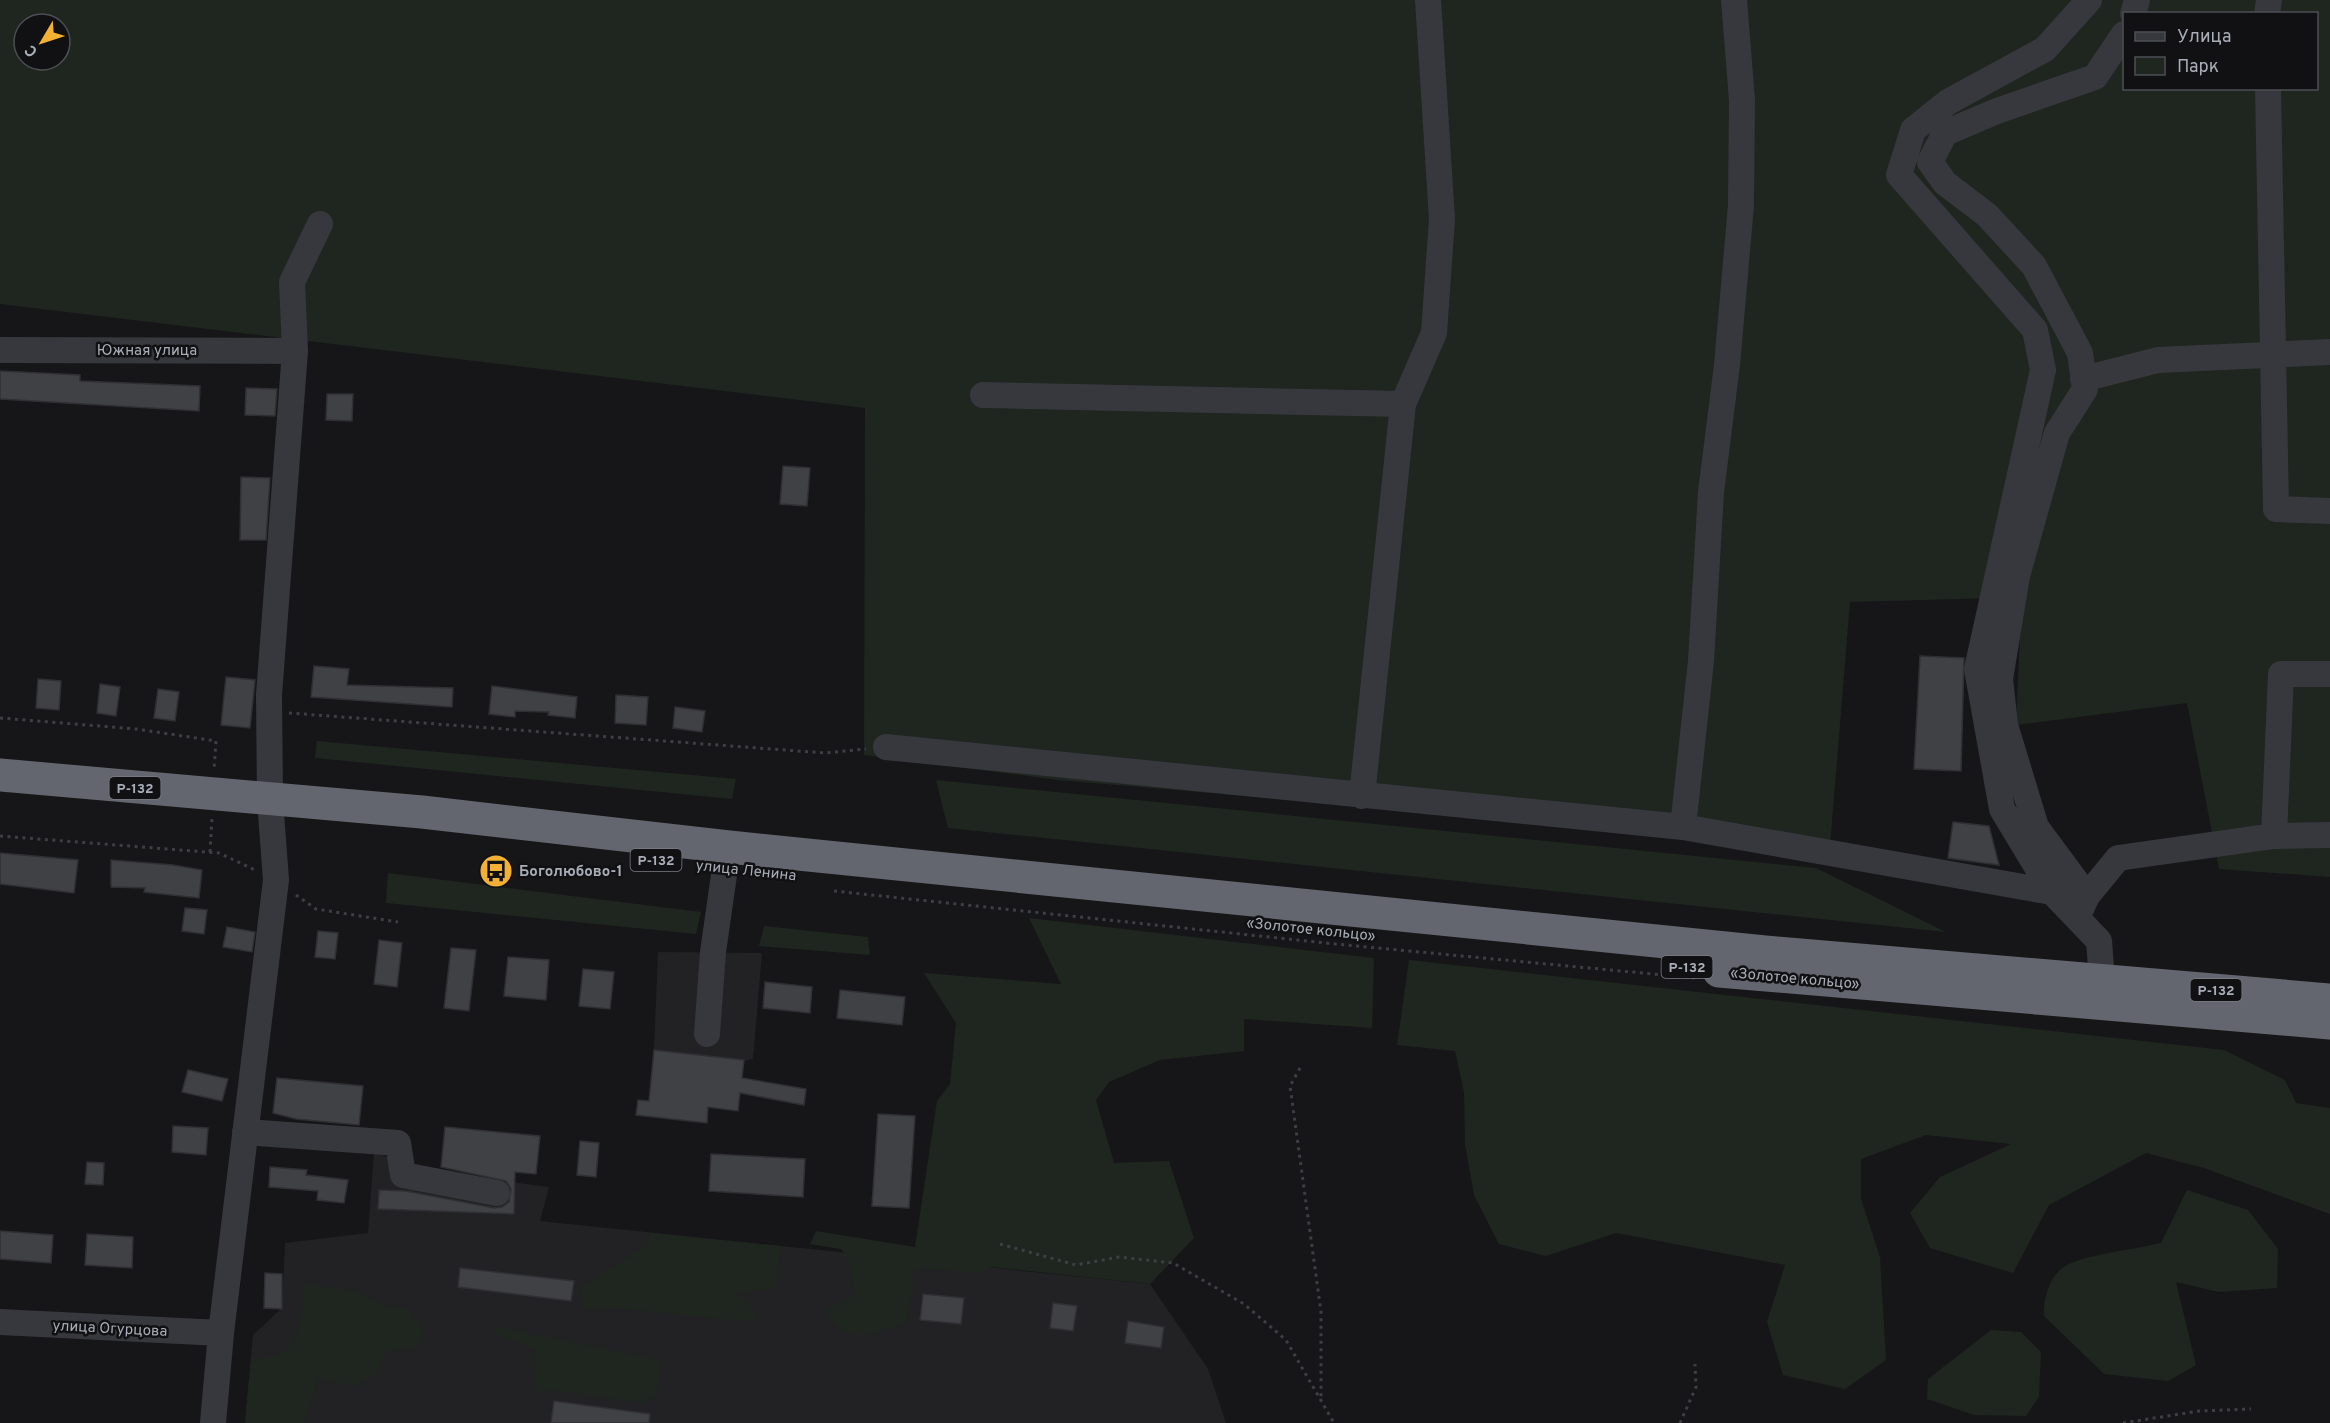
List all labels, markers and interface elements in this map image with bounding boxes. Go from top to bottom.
north arrow [12,12,72,72]
legend [2123,12,2318,90]
text: Улица [2177,26,2231,49]
text: С [21,40,43,60]
text: Парк [2177,56,2219,79]
street label: Южная улица [97,342,197,361]
road number: Р-132 [110,777,160,799]
road number: Р-132 [630,849,682,871]
bus stop icon: Боголюбово-1 [478,853,514,889]
street label: улица Ленина [695,857,797,886]
place label: Боголюбово-1 [519,863,623,882]
street label: «Золотое кольцо» [1245,914,1377,947]
road number: Р-132 [1662,956,1712,978]
street label: «Золотое кольцо» [1730,964,1860,995]
road number: Р-132 [2190,979,2242,1001]
street label: улица Огурцова [52,1317,168,1342]

